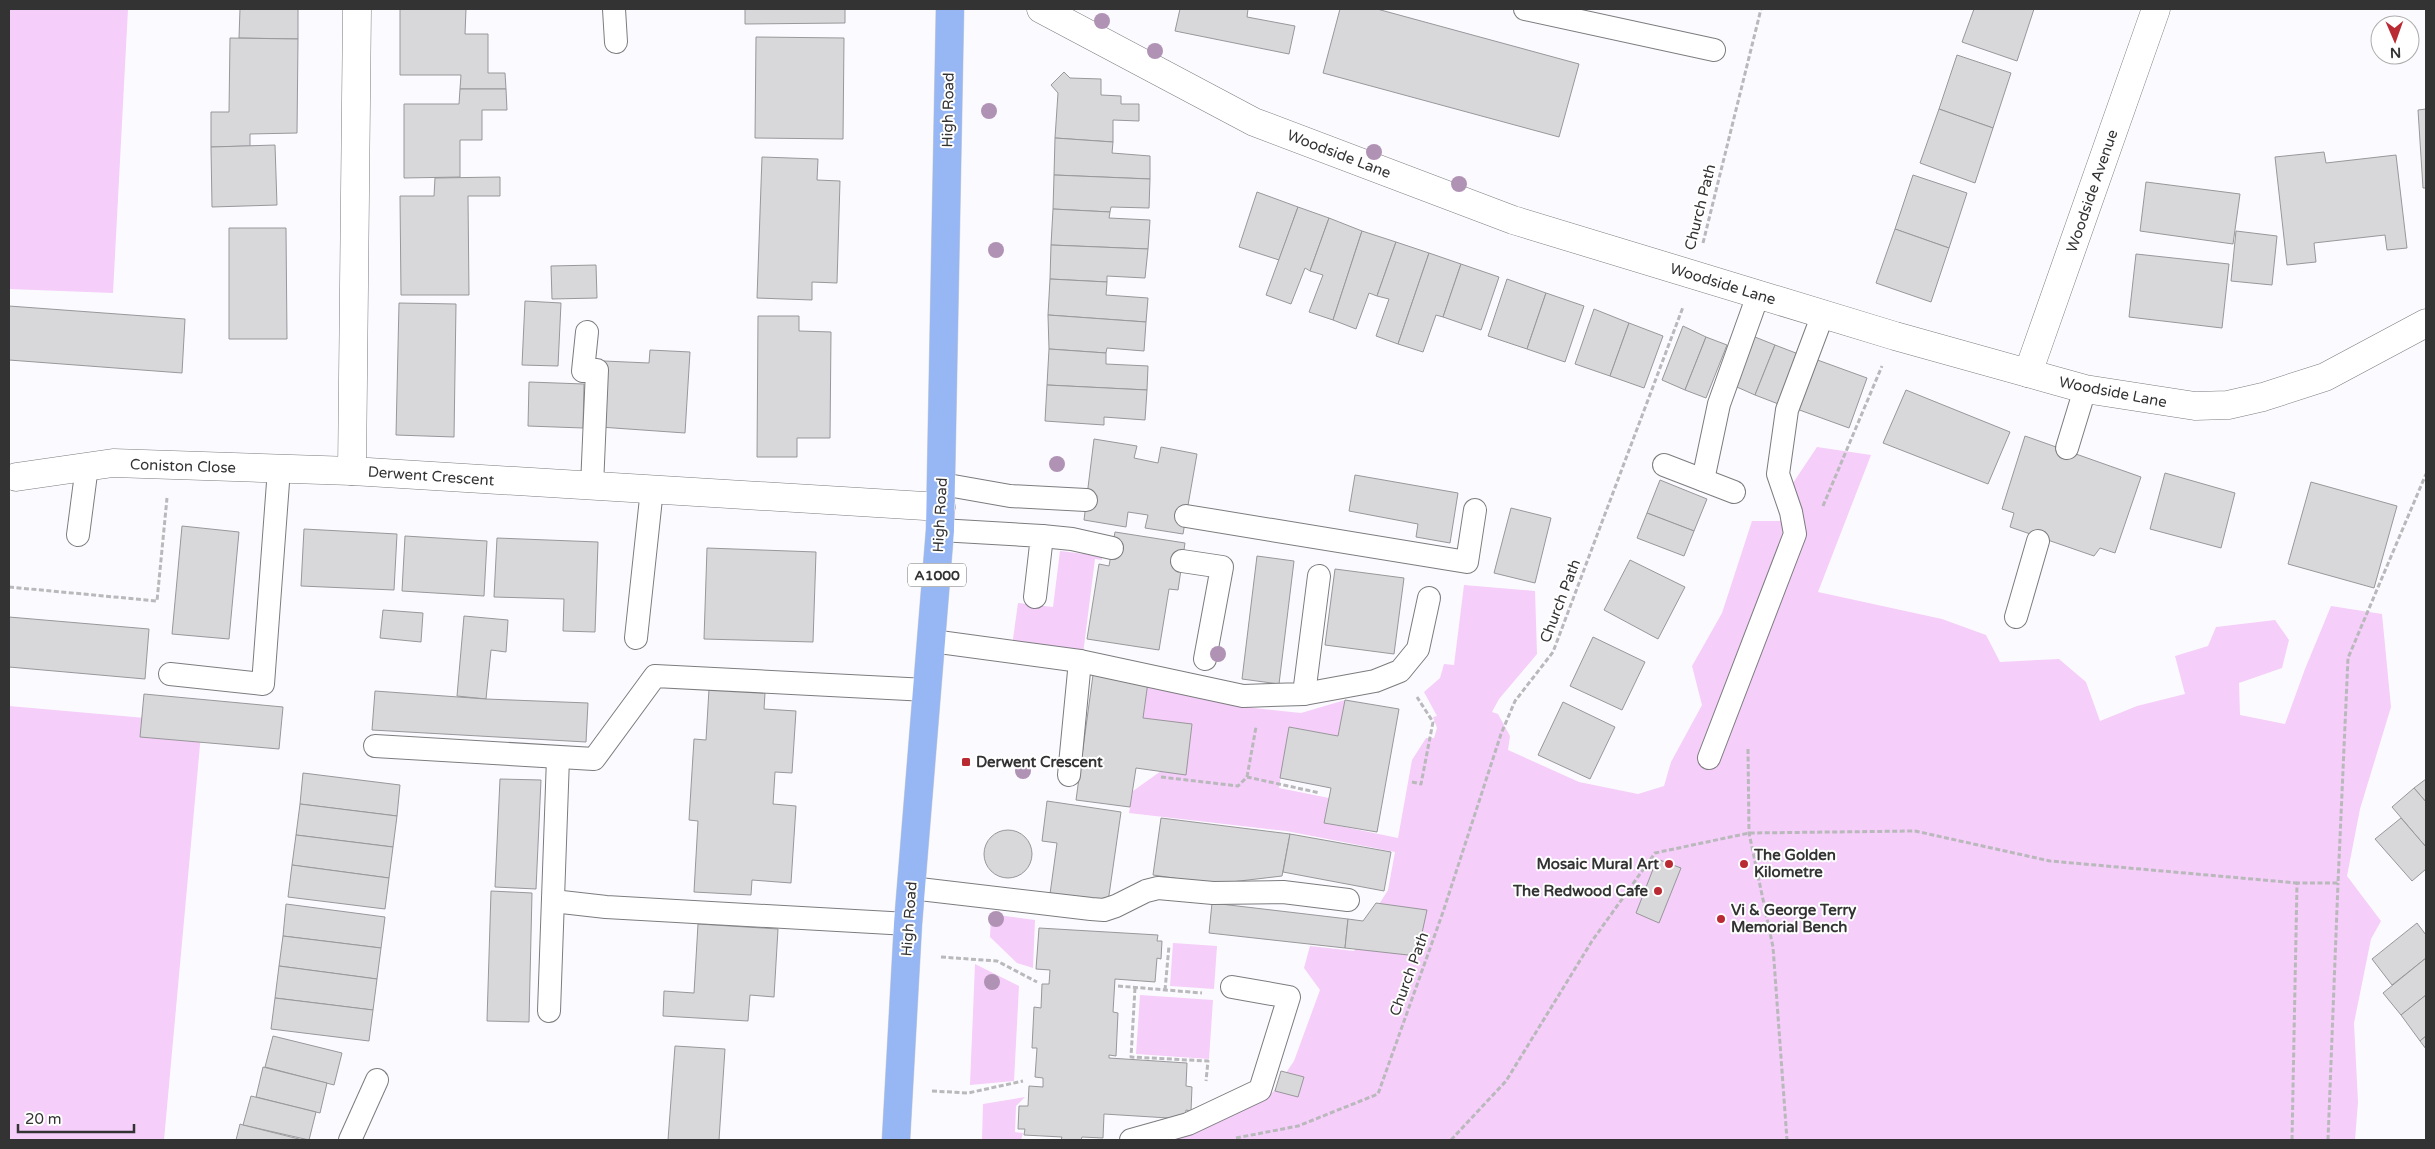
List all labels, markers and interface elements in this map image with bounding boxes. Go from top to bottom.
north arrow [2370,15,2420,65]
text: N [2390,44,2401,61]
street label: High Road [938,72,958,148]
street label: Woodside Lane [1285,126,1393,182]
street label: Woodside Avenue [2063,127,2121,255]
street label: Church Path [1681,162,1719,252]
street label: Woodside Lane [1668,259,1778,309]
street label: Woodside Lane [2057,373,2169,411]
street label: Coniston Close [130,455,236,477]
street label: Derwent Crescent [367,463,495,489]
street label: High Road [929,477,951,553]
street label: Church Path [1536,557,1584,645]
road number: A1000 [908,564,966,586]
place label: Derwent Crescent [976,753,1103,771]
marker: Derwent Crescent [960,756,972,768]
place label: The Golden Kilometre [1753,846,1836,881]
place label: Mosaic Mural Art [1537,855,1659,873]
marker: Mosaic Mural Art [1663,858,1675,870]
marker: The Golden Kilometre [1738,858,1750,870]
street label: High Road [897,881,921,957]
place label: The Redwood Cafe [1512,882,1649,900]
marker: The Redwood Cafe [1652,885,1664,897]
place label: Vi & George Terry Memorial Bench [1731,901,1856,936]
marker: Vi & George Terry Memorial Bench [1715,913,1727,925]
street label: Church Path [1385,930,1433,1018]
scale bar [18,1102,134,1134]
text: 20 m [25,1110,62,1128]

